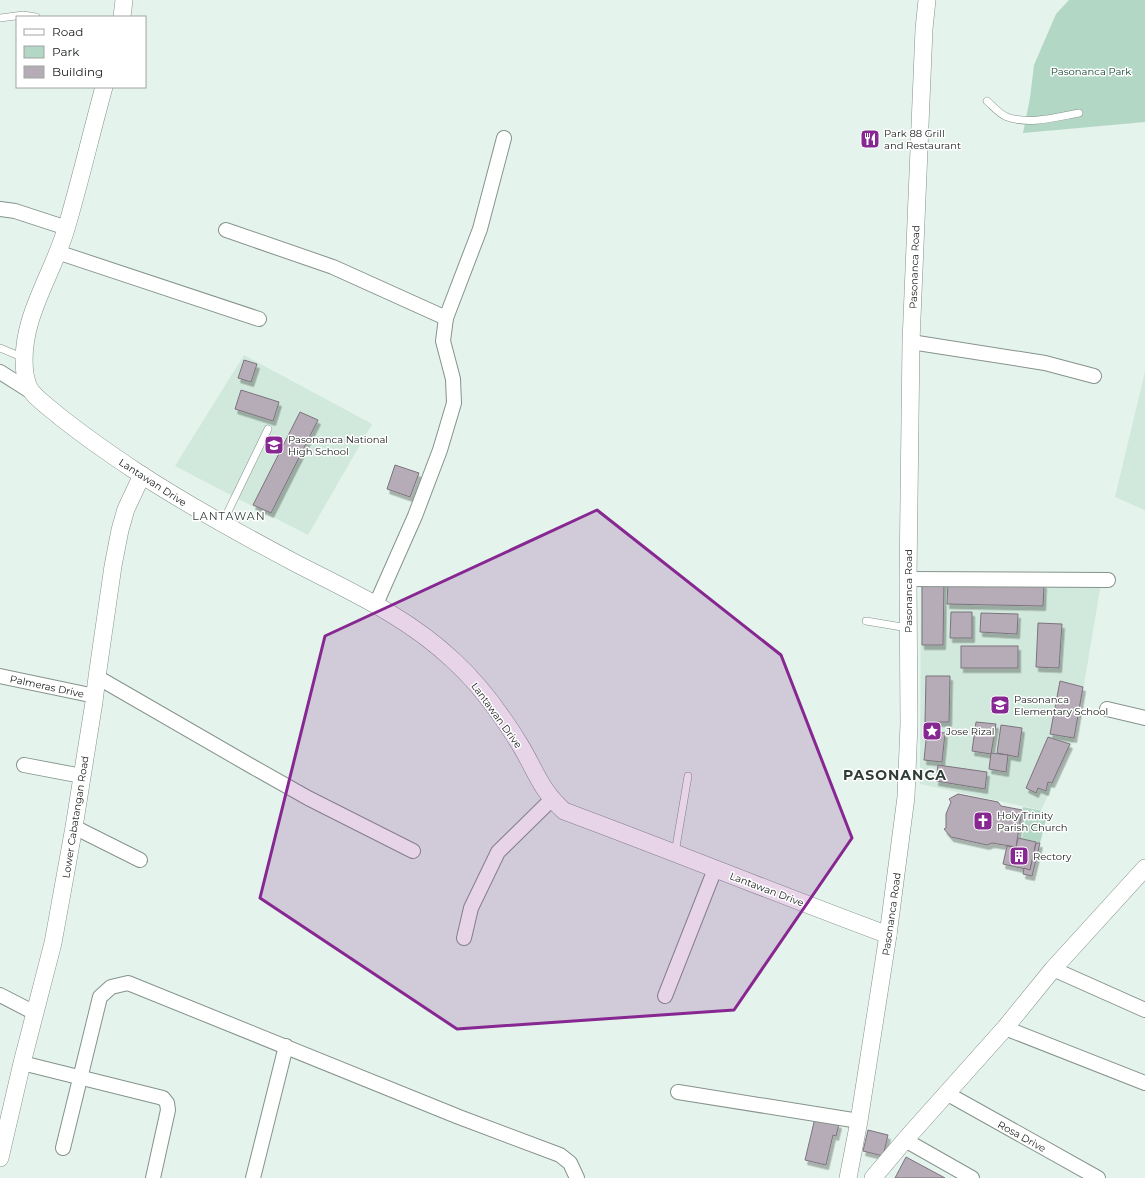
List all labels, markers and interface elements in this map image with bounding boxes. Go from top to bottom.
legend [16,16,146,88]
text: Road [52,24,83,39]
text: Park [52,44,80,59]
text: Building [52,64,103,79]
park label: Pasonanca Park [1051,65,1131,78]
place label: Park 88 Grill and Restaurant [884,127,961,152]
restaurant icon: Park 88 Grill and Restaurant [859,128,881,150]
street label: Pasonanca Road [907,225,922,309]
place label: Pasonanca National High School [288,433,388,458]
school or university icon: Pasonanca National High School [263,434,285,456]
street label: Lantawan Drive [116,456,189,509]
district label: LANTAWAN [192,509,266,523]
street label: Pasonanca Road [902,549,915,633]
street label: Palmeras Drive [9,672,85,701]
street label: Lantawan Drive [468,680,525,751]
place label: Pasonanca Elementary School [1014,693,1108,718]
school or university icon: Pasonanca Elementary School [989,694,1011,716]
place icon: Jose Rizal [921,720,943,742]
place label: Jose Rizal [945,725,994,738]
street label: Lower Cabatangan Road [59,755,92,879]
district label: PASONANCA [843,766,947,784]
place label: Holy Trinity Parish Church [997,809,1068,834]
church icon: Holy Trinity Parish Church [972,810,994,832]
building icon: Rectory [1008,845,1030,867]
place label: Rectory [1033,850,1072,863]
street label: Lantawan Drive [728,869,806,910]
street label: Pasonanca Road [879,872,904,956]
street label: Rosa Drive [995,1118,1048,1155]

